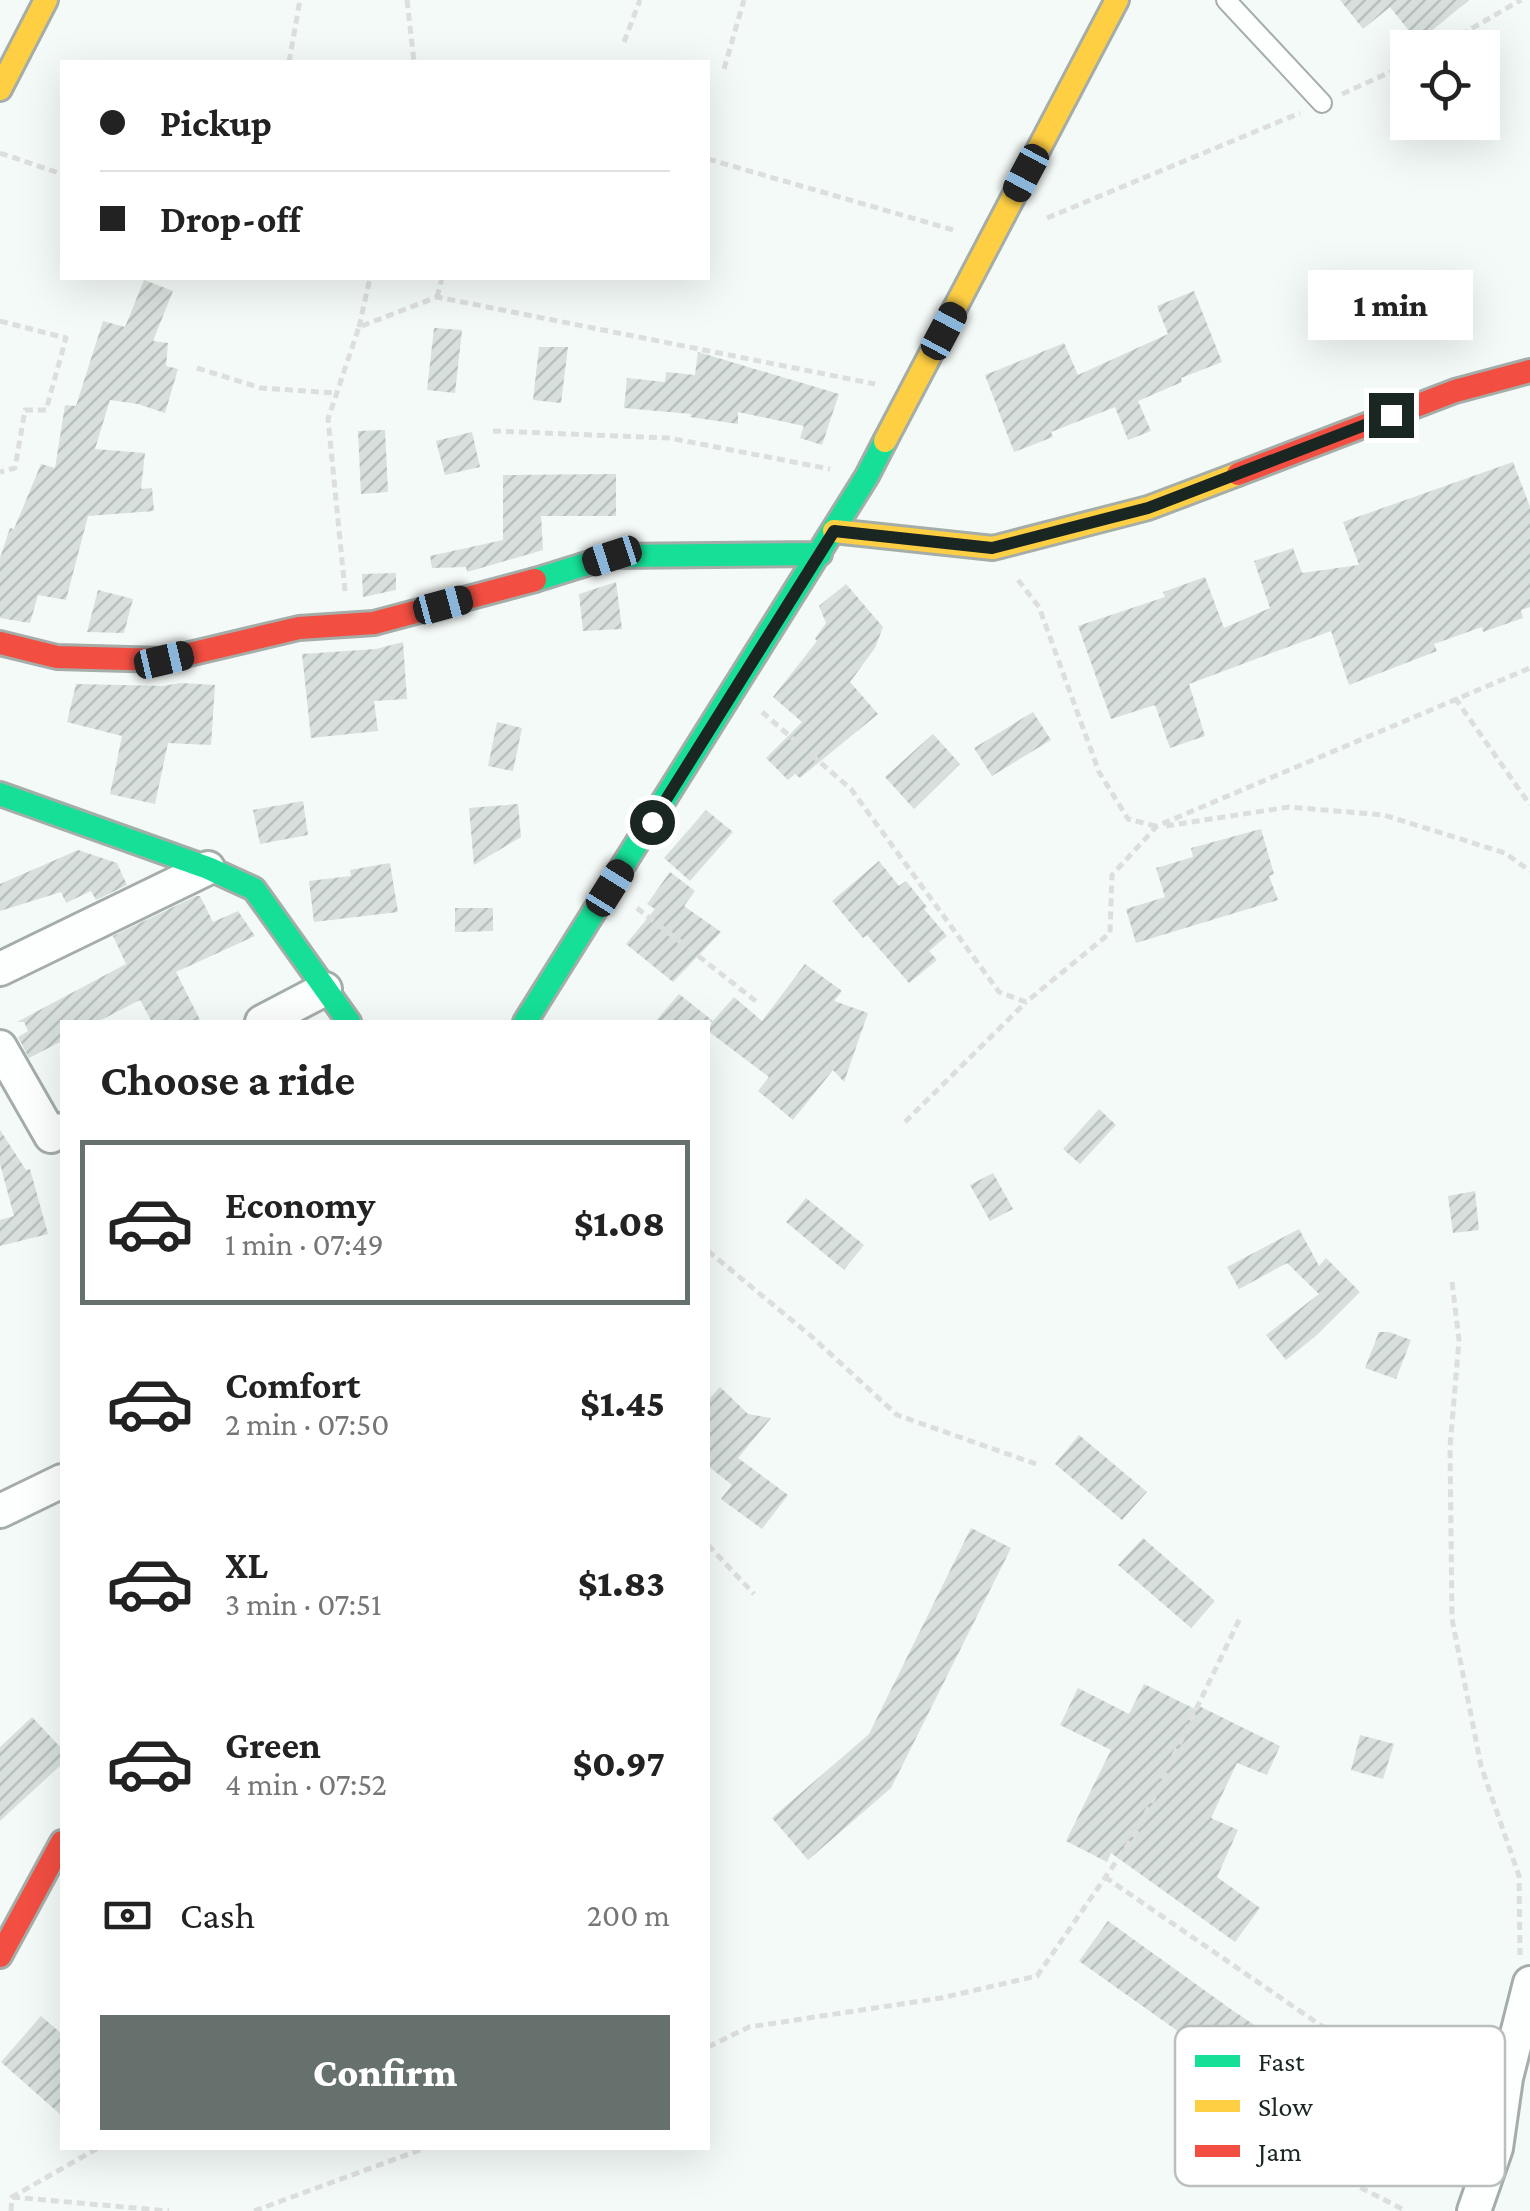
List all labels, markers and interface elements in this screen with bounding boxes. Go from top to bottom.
map controls [1390,30,1500,140]
button: locate [1390,30,1500,140]
text: Pickup [160,102,272,144]
car [999,139,1053,207]
text: Drop-off [160,198,301,240]
callout: 1 min [1308,270,1474,340]
text: 1 min [1353,287,1428,323]
car [917,297,971,365]
route end [1369,393,1414,438]
car [579,532,645,580]
car [410,583,476,627]
car [131,639,197,681]
route start [630,800,675,845]
car [581,855,639,921]
text: Choose a ride [100,1055,355,1105]
icon: car [105,1178,195,1268]
text: Economy [225,1184,375,1226]
text: $1.08 [574,1202,665,1244]
text: 1 min · 07:49 [225,1226,384,1262]
icon: car [105,1358,195,1448]
text: Comfort [225,1364,361,1406]
text: $1.45 [580,1382,665,1424]
text: 2 min · 07:50 [225,1406,389,1442]
icon: car [105,1538,195,1628]
text: XL [225,1544,268,1586]
text: $1.83 [578,1562,665,1604]
text: 3 min · 07:51 [225,1586,382,1622]
icon: car [105,1718,195,1808]
text: Green [225,1724,321,1766]
text: $0.97 [572,1742,665,1784]
text: 4 min · 07:52 [225,1766,387,1802]
icon: cash [100,1888,155,1943]
text: Cash [180,1894,255,1936]
text: 200 m [587,1897,670,1933]
button: Confirm [100,2015,670,2130]
legend [1175,2026,1505,2186]
text: Fast [1258,2046,1305,2077]
text: Slow [1258,2091,1313,2122]
text: Jam [1255,2136,1302,2167]

